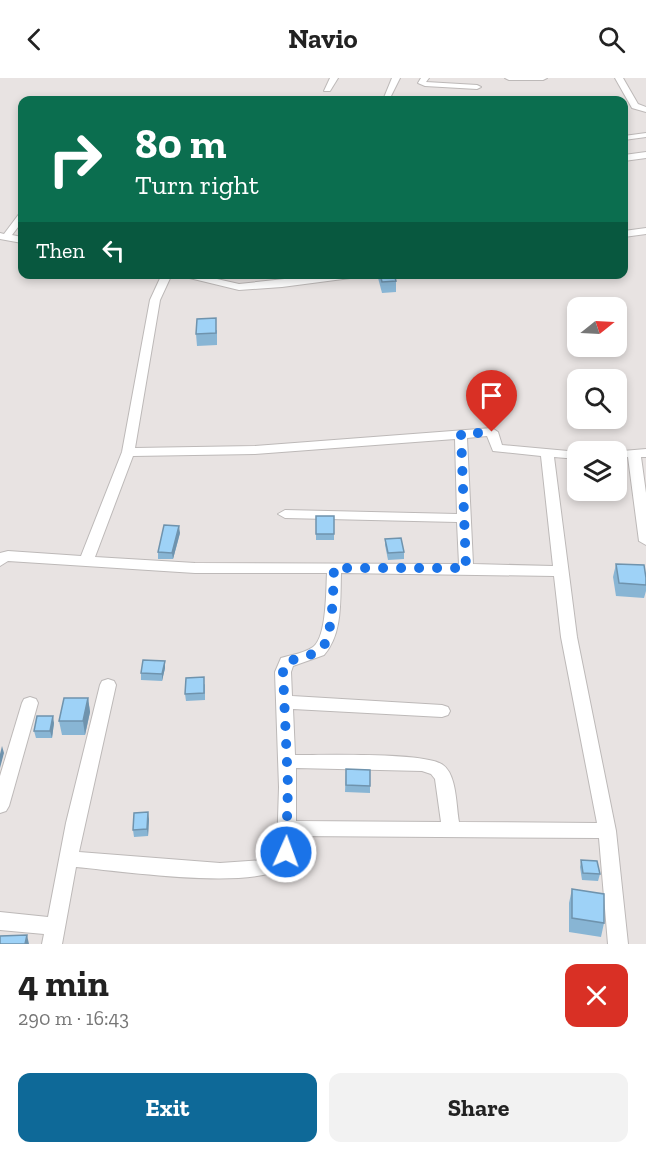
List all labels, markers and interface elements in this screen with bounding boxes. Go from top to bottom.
icon: back [18,23,51,56]
text: Navio [288,23,358,55]
icon: search [595,23,628,56]
text: 80 m [135,118,226,169]
icon: right [36,120,114,198]
text: Turn right [135,169,259,201]
icon: left [97,234,130,267]
text: Then [36,237,85,264]
north arrow [567,297,627,357]
map controls [567,297,627,501]
button: search [567,369,627,429]
pin [466,370,517,432]
icon: arrive [475,379,508,412]
button: layers [567,441,627,501]
position arrow [254,820,318,884]
text: 4 min [18,962,109,1005]
button: close [565,964,628,1027]
text: 290 m · 16:43 [18,1006,129,1030]
button: Exit [18,1073,317,1142]
button: Share [329,1073,628,1142]

